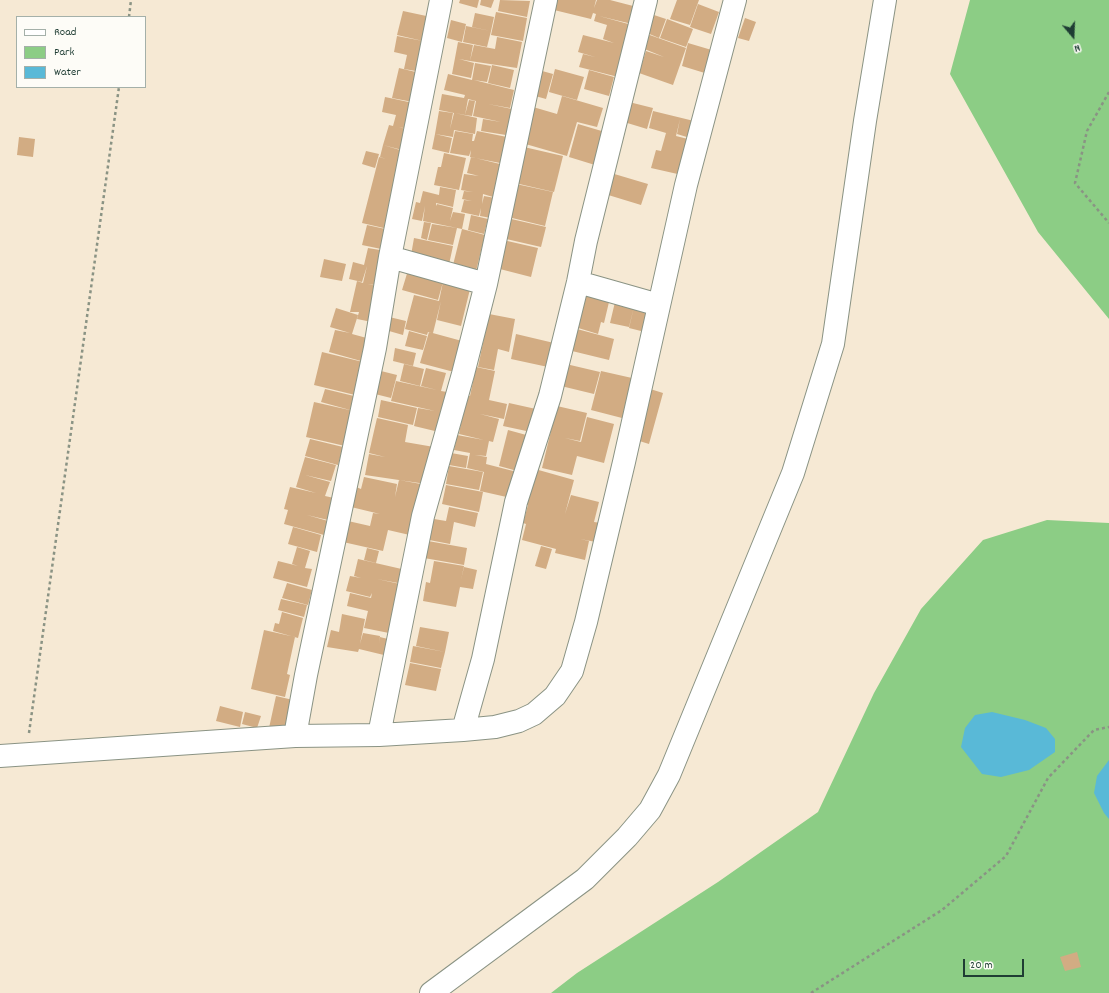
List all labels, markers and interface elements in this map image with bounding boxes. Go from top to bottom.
legend [16,16,146,88]
north arrow [1053,16,1093,56]
text: Road [54,24,76,41]
text: N [1072,39,1082,56]
text: Park [54,44,74,61]
text: Water [54,64,81,81]
scale bar [965,951,1026,977]
text: 20 m [970,957,993,974]

